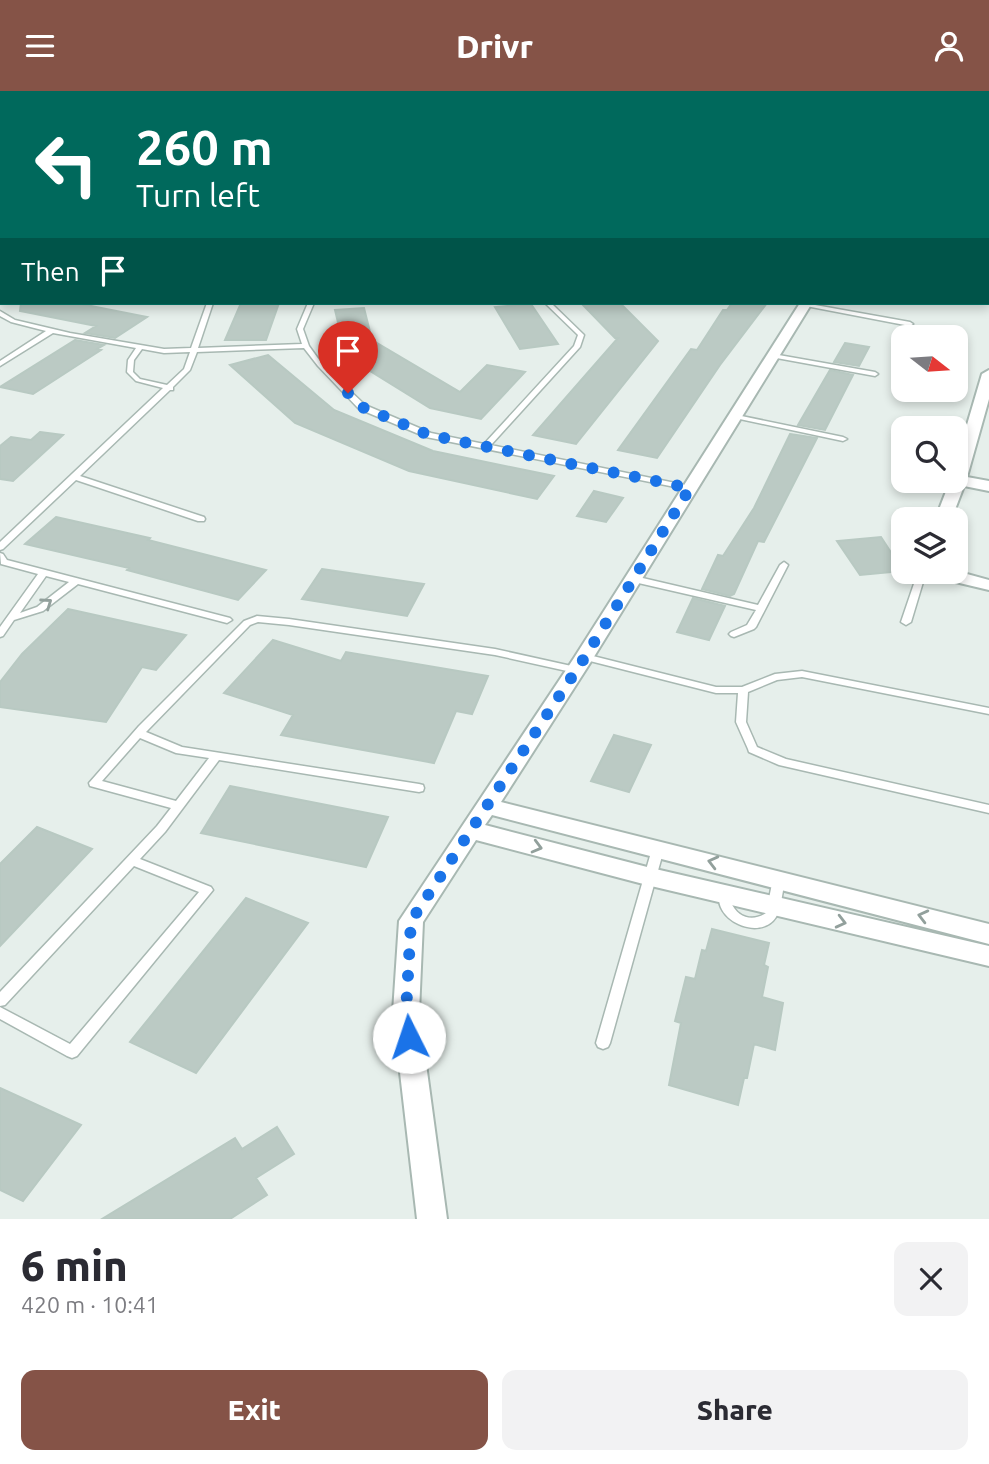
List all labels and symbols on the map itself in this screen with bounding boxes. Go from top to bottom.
pin [318,321,378,393]
north arrow [891,325,968,403]
one-way arrow [39,599,52,611]
one-way arrow [530,839,542,853]
one-way arrow [707,856,719,870]
one-way arrow [917,910,929,924]
one-way arrow [835,914,847,928]
position arrow [372,1000,446,1074]

